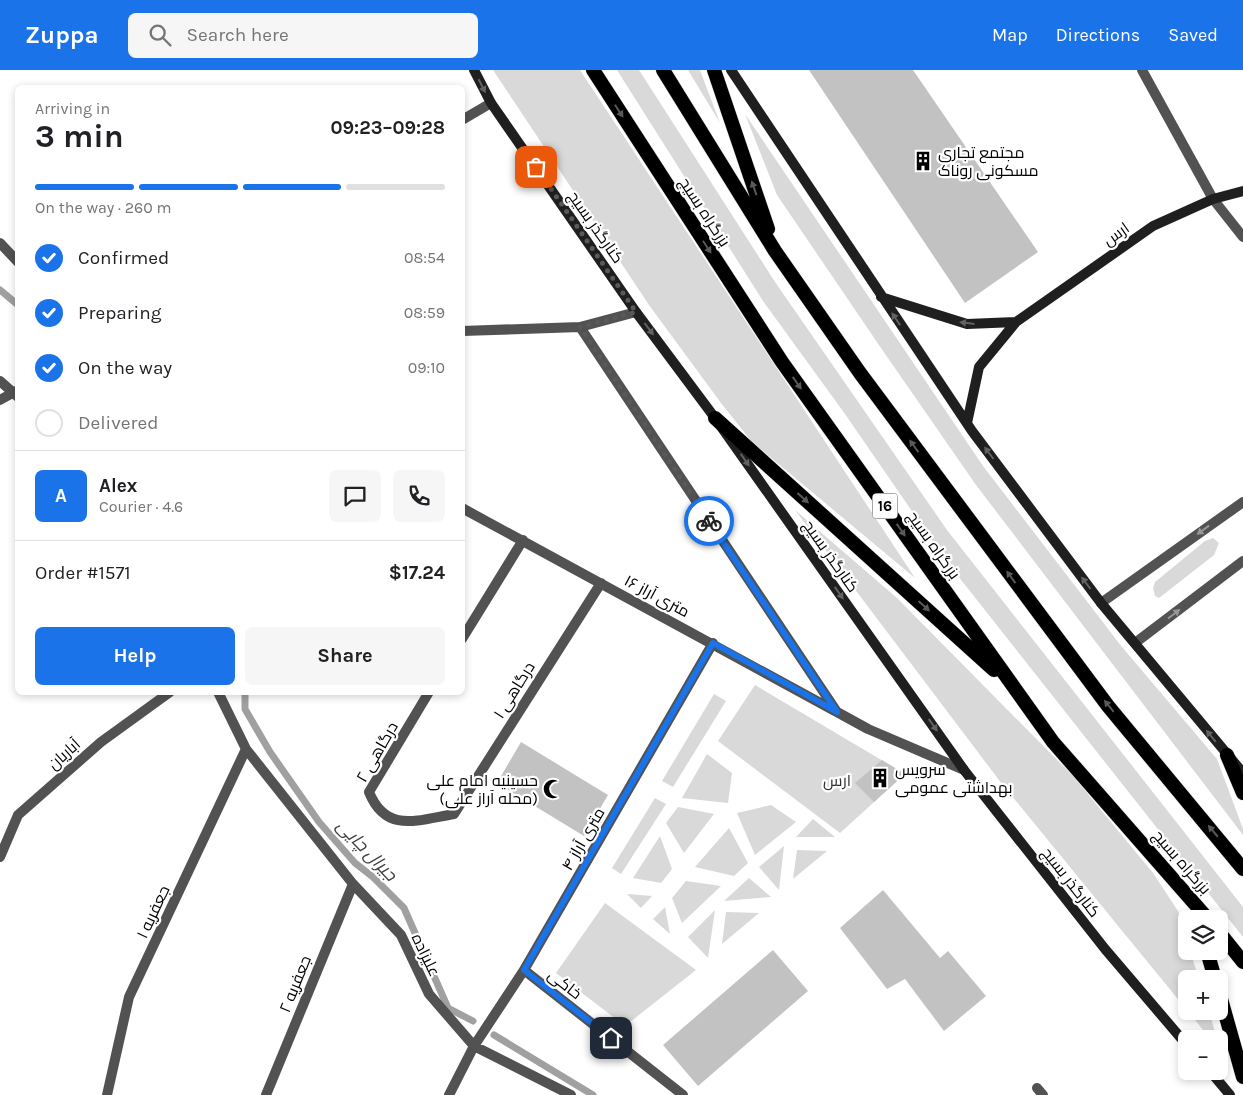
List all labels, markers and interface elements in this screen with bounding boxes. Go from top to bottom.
search box [128,13,478,58]
text: Zuppa [25,21,98,49]
icon: search [146,21,174,49]
text: Search here [186,24,289,46]
text: Map [992,24,1028,46]
text: Directions [1056,24,1140,46]
text: Saved [1168,24,1218,46]
one-way arrow [478,79,486,93]
text: Arriving in [35,99,110,118]
one-way arrow [614,104,624,118]
text: 09:23–09:28 [330,117,445,139]
text: 3 min [35,118,124,155]
place label: مجتمع تجاری مسکونی روناک [938,143,1039,181]
pin [515,146,557,188]
building icon: مجتمع تجاری مسکونی روناک [912,150,934,172]
icon: bag [522,153,550,181]
street label: بزرگراه بسیج [674,174,735,251]
one-way arrow [750,180,758,195]
street label: کنارگذر بسیج [563,187,628,268]
text: On the way · 260 m [35,198,171,217]
street label: ارس [1099,218,1133,251]
one-way arrow [703,241,712,254]
icon: check [35,244,63,272]
text: Confirmed [78,247,169,269]
text: 08:54 [404,248,445,267]
icon: check [35,299,63,327]
text: Preparing [78,302,161,324]
text: 08:59 [404,303,445,322]
one-way arrow [891,313,901,326]
one-way arrow [959,319,975,327]
one-way arrow [644,322,654,336]
icon: check [35,354,63,382]
text: On the way [78,357,172,379]
text: 09:10 [408,358,445,377]
one-way arrow [792,376,802,390]
text: Delivered [78,412,158,434]
one-way arrow [909,439,919,453]
one-way arrow [984,446,994,460]
one-way arrow [740,453,750,467]
button: chat [329,470,381,522]
button: phone [393,470,445,522]
text: Alex [99,475,137,497]
text: A [55,485,67,507]
one-way arrow [796,492,809,503]
road number: 16 [872,494,898,518]
courier [684,496,734,546]
text: Courier · 4.6 [99,497,183,516]
icon: bike [695,507,723,535]
street label: بزرگراه بسیج [902,507,964,584]
street label: کنارگذر بسیج [798,516,863,597]
one-way arrow [896,523,906,536]
one-way arrow [1196,525,1210,535]
text: Order #1571 [35,562,131,584]
text: $17.24 [389,562,445,584]
street label: ۱۶ متری آراز [621,571,693,622]
one-way arrow [1005,571,1016,584]
one-way arrow [1081,577,1092,590]
one-way arrow [834,586,844,600]
one-way arrow [917,601,930,612]
one-way arrow [1167,608,1180,619]
button: Help [35,627,235,685]
button: Share [245,627,445,685]
street label: درگاهی ۱ [489,658,540,722]
one-way arrow [1103,700,1114,713]
street label: درگاهی ۲ [352,718,403,786]
one-way arrow [928,719,938,732]
one-way arrow [1206,730,1217,743]
street label: آباریان [44,734,85,774]
place label: سرویس بهداشتی عمومی [895,760,1013,798]
building icon: سرویس بهداشتی عمومی [869,767,891,789]
place label: حسینیه امام علی (محله آراز علی) [427,771,538,809]
park label: ارس [823,771,851,791]
mosque icon: حسینیه امام علی (محله آراز علی) [542,778,564,800]
street label: ۴ متری آراز [557,804,609,874]
water label: جیرال چایی [331,815,402,887]
one-way arrow [1208,825,1219,837]
street label: بزرگراه بسیج [1147,826,1215,899]
street label: کنارگذر بسیج [1036,843,1104,922]
street label: جعفریه ۱ [132,882,174,942]
map controls [1178,910,1228,1080]
button: layers [1178,910,1228,960]
street label: علیزاده [408,930,444,980]
street label: جعفریه ۲ [275,953,315,1015]
street label: خاکی [544,965,586,1004]
button: + [1178,970,1228,1020]
pin [590,1017,632,1059]
icon: home [597,1024,625,1052]
button: − [1178,1030,1228,1080]

